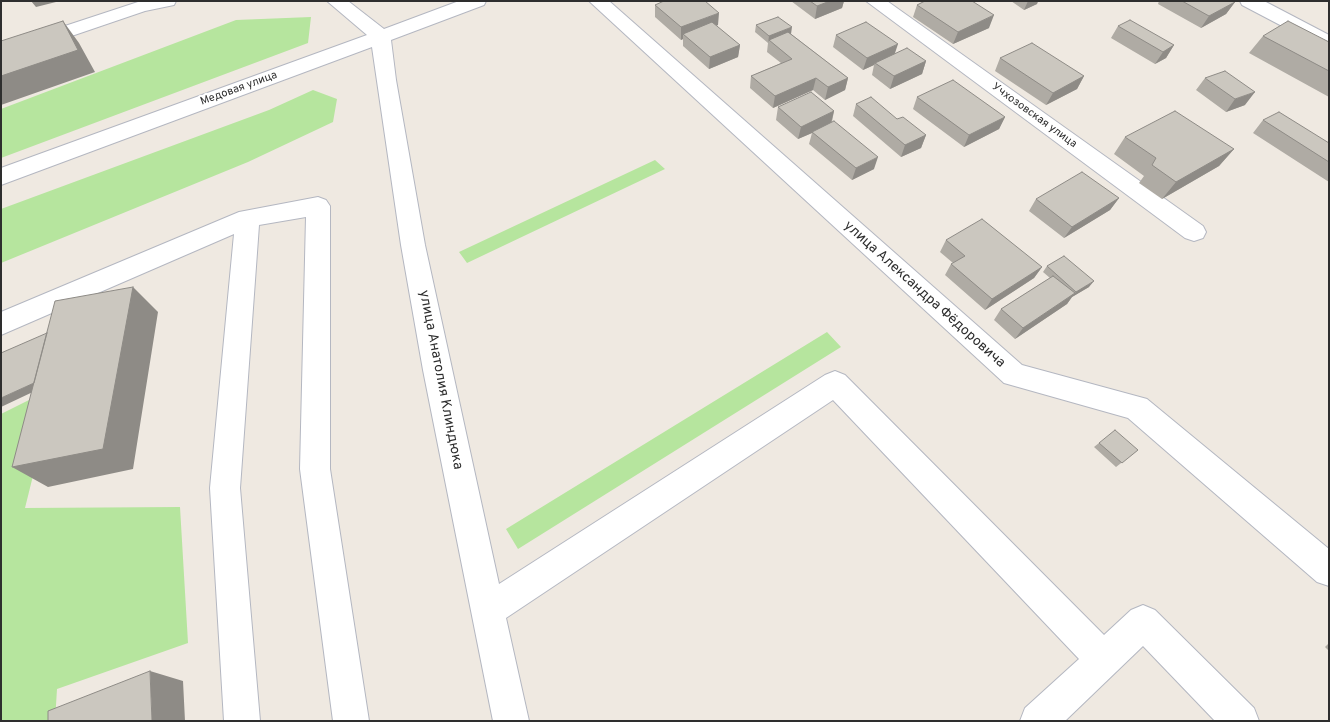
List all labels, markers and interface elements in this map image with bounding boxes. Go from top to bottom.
street label: Медовая улица [199,69,279,109]
street label: Учхозовская улица [989,81,1079,151]
street label: улица Александра Фёдоровича [840,218,1008,372]
street label: улица Анатолия Клиндюка [414,289,466,471]

